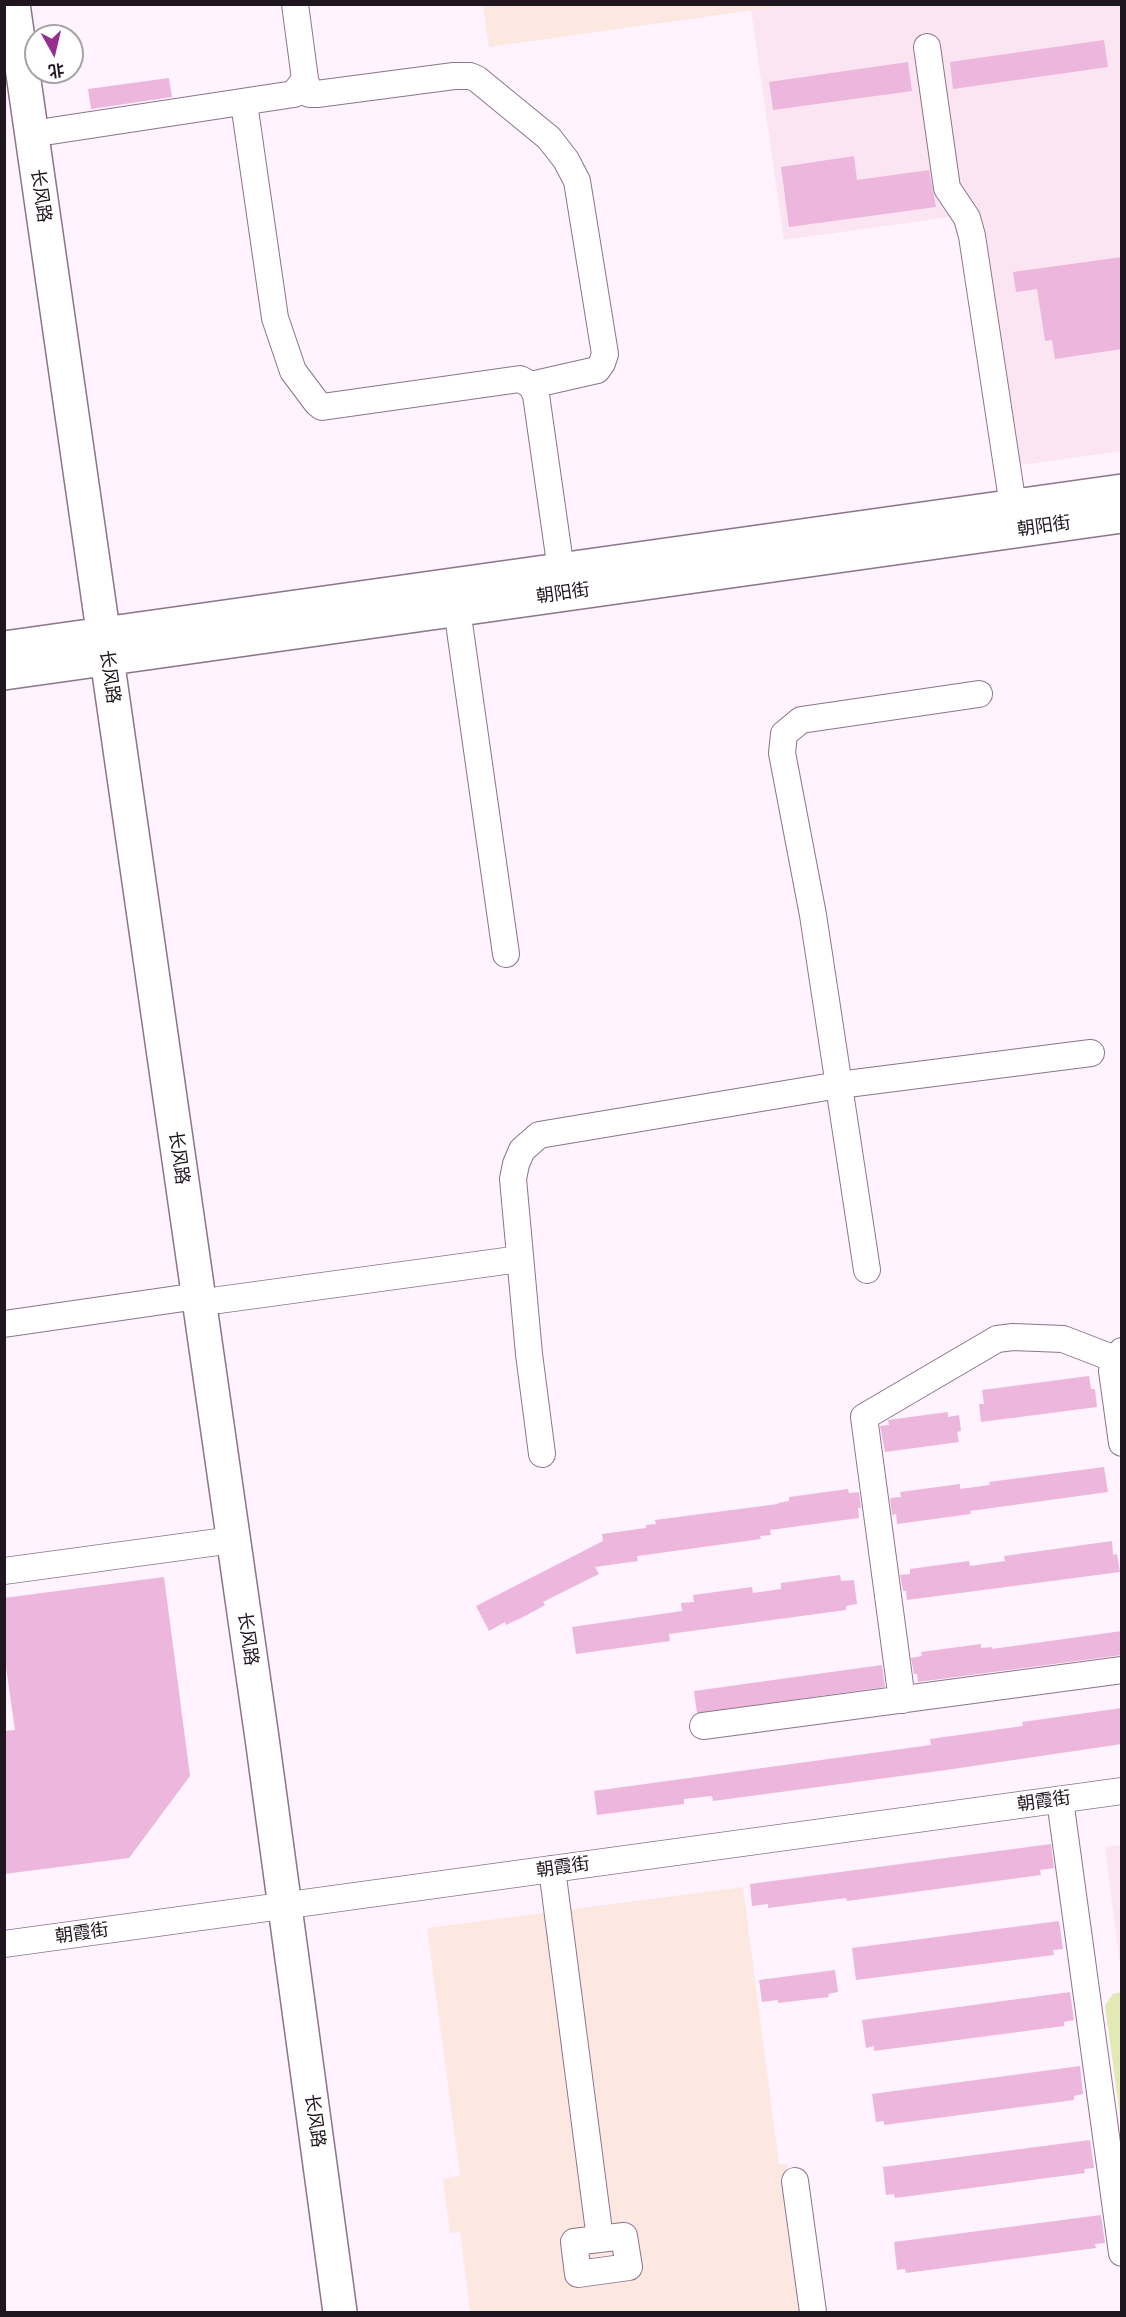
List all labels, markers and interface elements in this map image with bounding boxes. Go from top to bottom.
north arrow [24,24,84,84]
text: 北 [47,59,66,82]
street label: 长风路 [26,168,54,224]
street label: 朝阳街 [1016,513,1072,541]
street label: 朝阳街 [535,580,591,608]
street label: 长风路 [95,649,123,705]
street label: 长风路 [164,1130,192,1186]
street label: 长风路 [233,1611,261,1667]
street label: 朝霞街 [1016,1788,1072,1816]
street label: 朝霞街 [535,1854,591,1882]
street label: 朝霞街 [54,1920,110,1948]
street label: 长风路 [300,2093,328,2149]

